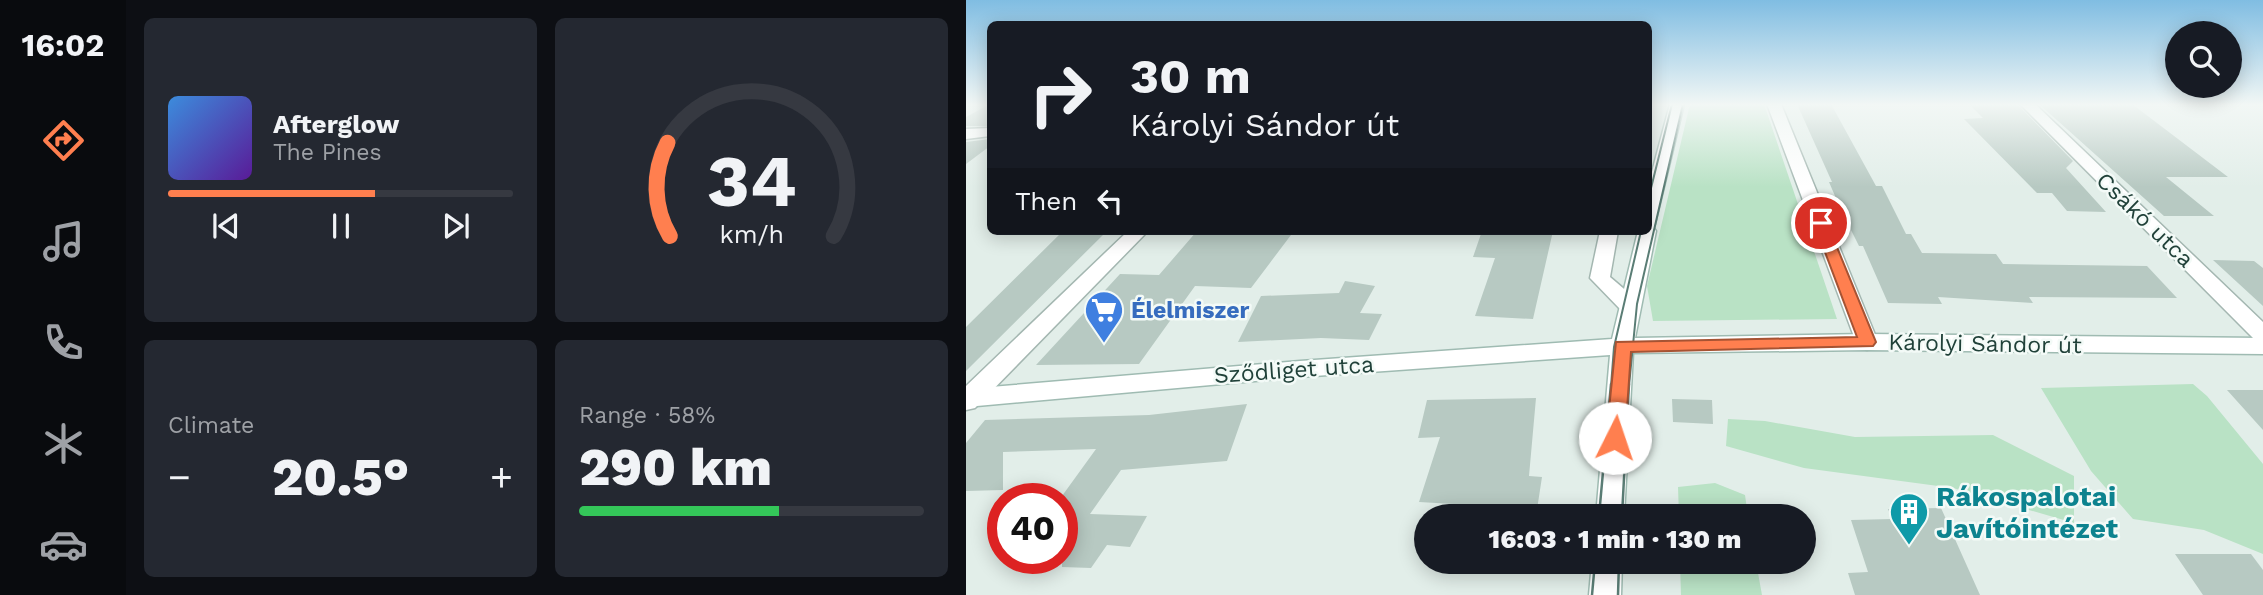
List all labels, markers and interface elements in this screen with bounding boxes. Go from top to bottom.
map controls [2165,21,2242,98]
button: search [2165,21,2242,98]
text: 16:02 [22,26,104,64]
text: 30 m [1130,47,1251,105]
icon: right [1015,49,1106,140]
text: Károlyi Sándor út [1130,106,1399,144]
text: Afterglow [273,109,399,139]
icon: directions [39,116,88,165]
text: The Pines [273,139,382,166]
text: 34 [706,139,797,225]
street label: Csákó utca [2091,167,2199,273]
icon: left [1091,182,1129,220]
text: Then [1015,186,1077,216]
pin [1791,193,1851,253]
icon: arrive [1802,204,1840,242]
icon: previous [207,207,245,245]
icon: pause [322,207,360,245]
icon: next [437,207,475,245]
icon: music [39,217,88,266]
text: km/h [719,220,784,249]
supermarket icon: Élelmiszer [1083,289,1125,344]
place label: Élelmiszer [1131,297,1250,324]
icon: phone [39,318,88,367]
street label: Károlyi Sándor út [1888,329,2082,359]
street label: Sződliget utca [1213,351,1375,389]
position arrow [1578,401,1652,475]
text: Range · 58% [579,402,715,429]
text: Climate [168,412,254,439]
icon: climate [39,419,88,468]
text: 290 km [579,437,772,498]
text: 20.5° [272,447,409,508]
text: − [168,455,191,499]
text: + [490,455,513,499]
place label: Rákospalotai Javítóintézet [1936,480,2118,545]
speed limit sign: 40 [987,483,1078,574]
building icon: Rákospalotai Javítóintézet [1888,491,1930,546]
icon: car [39,520,88,569]
text: 16:03 · 1 min · 130 m [1489,524,1741,554]

